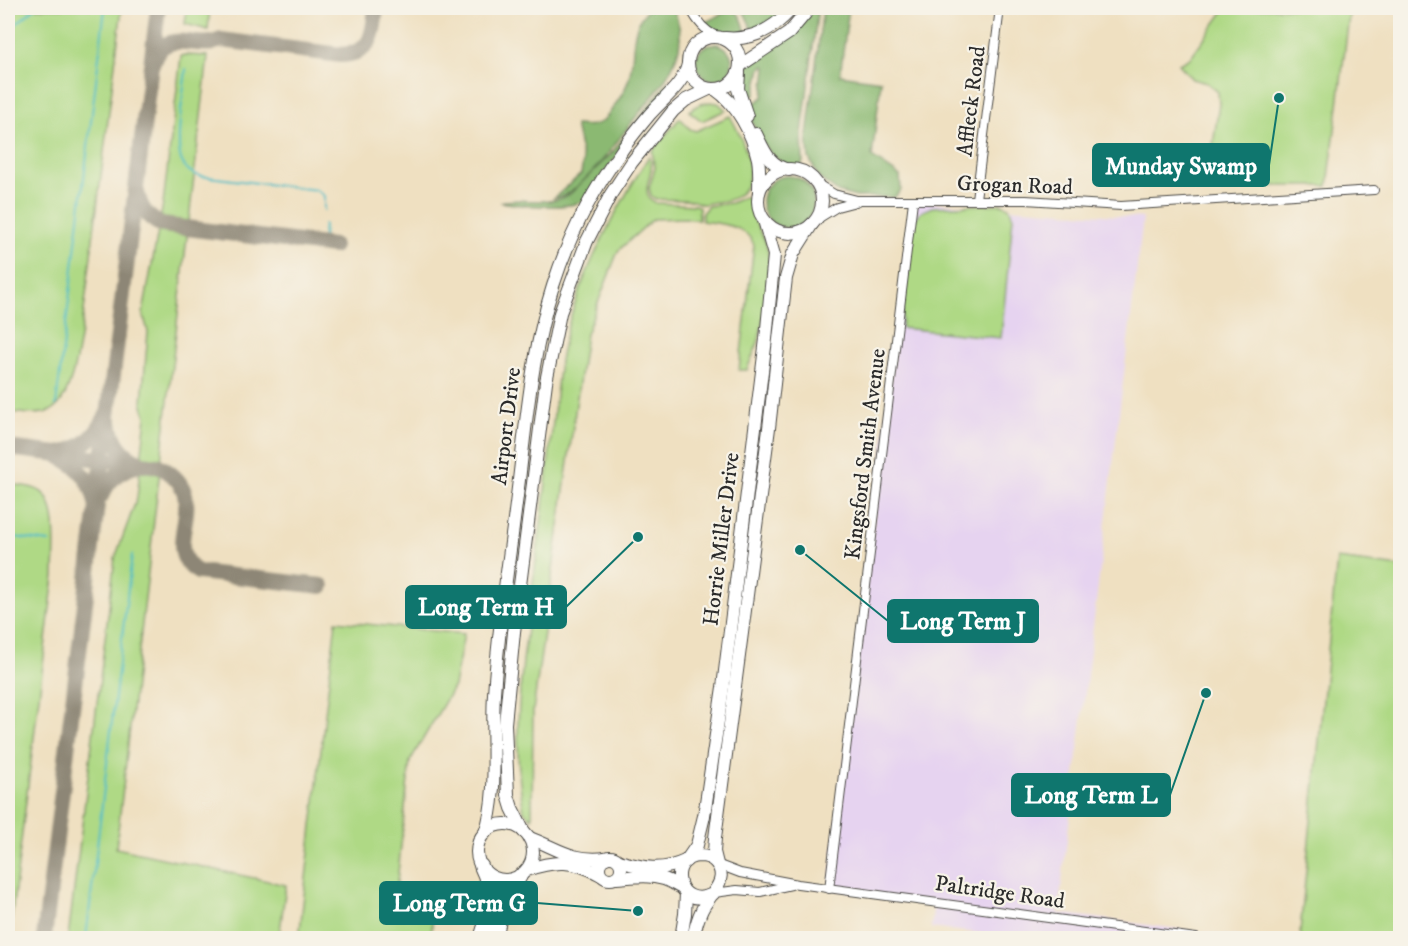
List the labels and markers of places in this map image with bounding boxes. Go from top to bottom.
callout: Munday Swamp [1093,144,1269,186]
callout: Long Term H [406,586,566,628]
callout: Long Term J [888,600,1038,642]
callout: Long Term L [1012,774,1170,816]
callout: Long Term G [380,882,537,924]

